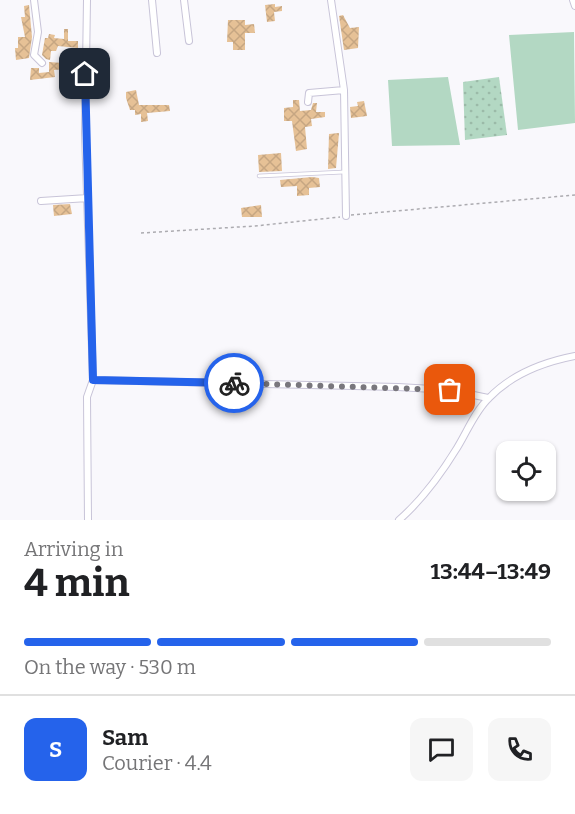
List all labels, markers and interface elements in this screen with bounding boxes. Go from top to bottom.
pin [59,48,110,99]
icon: home [68,57,101,90]
courier [204,353,264,413]
pin [424,364,475,415]
icon: bike [218,367,251,400]
icon: bag [433,373,466,406]
map controls [496,441,556,501]
button: locate [496,441,556,501]
text: Arriving in [24,537,123,561]
text: 13:44–13:49 [430,558,551,585]
text: 4 min [24,560,130,606]
text: On the way · 530 m [24,655,196,679]
button: chat [410,718,473,781]
button: phone [488,718,551,781]
text: Sam [102,724,148,751]
text: S [49,736,62,763]
text: Courier · 4.4 [102,751,212,775]

